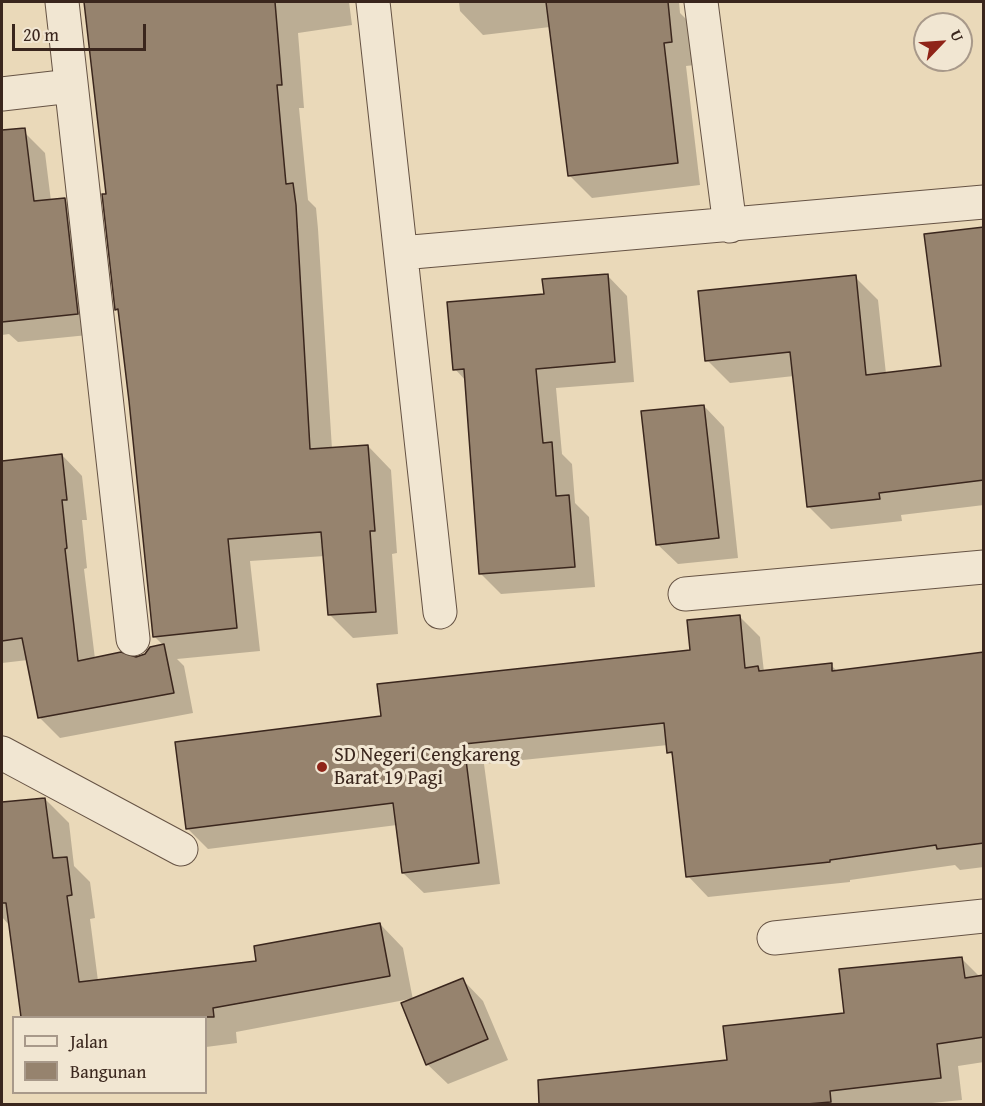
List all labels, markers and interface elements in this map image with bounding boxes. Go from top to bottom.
scale bar [15,12,148,50]
north arrow [913,12,973,72]
text: 20 m [23,21,59,48]
text: U [944,25,971,45]
place label: SD Negeri Cengkareng Barat 19 Pagi [334,744,520,791]
marker: SD Negeri Cengkareng Barat 19 Pagi [315,760,329,774]
legend [12,1016,207,1094]
text: Jalan [70,1028,108,1055]
text: Bangunan [70,1058,146,1085]

